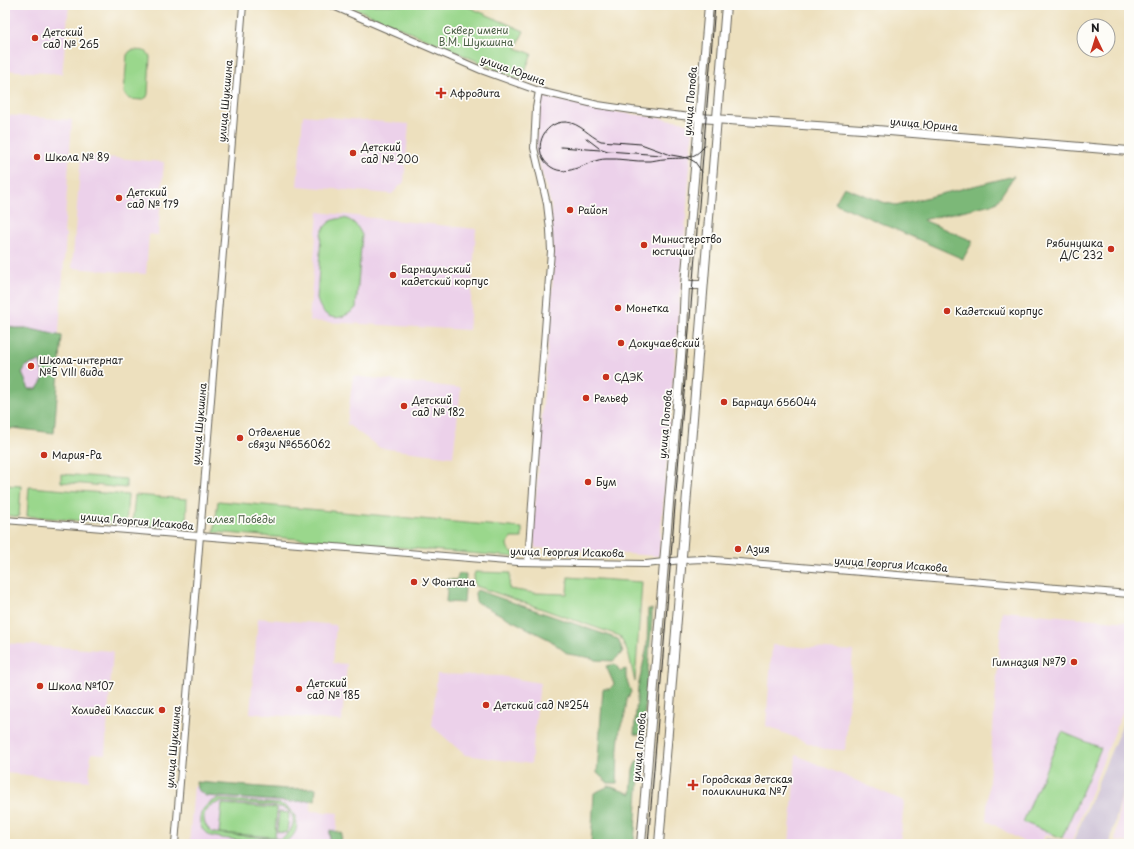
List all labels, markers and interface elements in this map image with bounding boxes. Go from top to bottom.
north arrow [1076,18,1116,58]
text: N [1090,19,1100,36]
park label: Сквер имени В.М. Шукшина [439,22,514,50]
place label: Детский сад № 265 [42,24,99,51]
marker: Детский сад № 265 [30,33,40,43]
street label: улица Юрина [479,51,548,88]
street label: улица Шукшина [213,58,237,143]
street label: улица Попова [679,65,700,136]
place label: Афродита [450,85,501,100]
marker: Афродита [435,87,447,99]
street label: улица Юрина [890,113,959,134]
place label: Детский сад № 200 [360,139,419,166]
marker: Детский сад № 200 [348,148,358,158]
place label: Школа № 89 [45,149,109,164]
marker: Школа № 89 [32,152,42,162]
place label: Детский сад № 179 [126,184,179,211]
marker: Детский сад № 179 [114,193,124,203]
place label: Район [578,202,608,217]
marker: Район [565,205,575,215]
place label: Министерство юстиции [652,231,722,258]
place label: Рябинушка Д/С 232 [1046,235,1104,262]
marker: Министерство юстиции [639,240,649,250]
marker: Рябинушка Д/С 232 [1106,244,1116,254]
place label: Барнаульский кадетский корпус [401,261,488,288]
marker: Барнаульский кадетский корпус [388,270,398,280]
place label: Монетка [626,300,670,315]
marker: Монетка [613,303,623,313]
place label: Кадетский корпус [955,303,1043,318]
marker: Кадетский корпус [942,306,952,316]
place label: Докучаевский [628,335,700,350]
marker: Докучаевский [616,338,626,348]
place label: Школа-интернат №5 VIII вида [39,352,124,379]
marker: Школа-интернат №5 VIII вида [26,361,36,371]
place label: СДЭК [614,369,643,384]
marker: СДЭК [601,372,611,382]
street label: улица Шукшина [187,381,211,466]
street label: улица Попова [654,388,675,459]
place label: Рельеф [594,390,629,405]
place label: Детский сад № 182 [411,392,465,419]
marker: Рельеф [581,393,591,403]
place label: Барнаул 656044 [732,394,817,409]
marker: Барнаул 656044 [719,397,729,407]
marker: Детский сад № 182 [399,401,409,411]
place label: Отделение связи №656062 [248,424,331,451]
marker: Отделение связи №656062 [235,433,245,443]
place label: Мария-Ра [52,447,102,462]
marker: Мария-Ра [39,450,49,460]
place label: Бум [596,474,616,489]
marker: Бум [583,477,593,487]
street label: улица Георгия Исакова [80,508,195,533]
park label: аллея Победы [207,511,275,526]
place label: Азия [746,541,770,556]
street label: улица Георгия Исакова [510,543,625,560]
marker: Азия [733,544,743,554]
street label: улица Георгия Исакова [834,552,949,575]
place label: У Фонтана [422,574,476,589]
marker: У Фонтана [409,577,419,587]
place label: Гимназия №79 [992,654,1066,669]
marker: Гимназия №79 [1069,657,1079,667]
place label: Детский сад № 185 [306,675,360,702]
place label: Школа №107 [48,678,114,693]
marker: Школа №107 [35,681,45,691]
marker: Детский сад № 185 [294,684,304,694]
place label: Детский сад №254 [493,697,590,712]
marker: Детский сад №254 [481,700,491,710]
place label: Холидей Классик [71,702,154,717]
street label: улица Шукшина [161,704,185,789]
marker: Холидей Классик [157,705,167,715]
street label: улица Попова [628,711,649,782]
place label: Городская детская поликлиника №7 [702,771,793,798]
marker: Городская детская поликлиника №7 [687,779,699,791]

